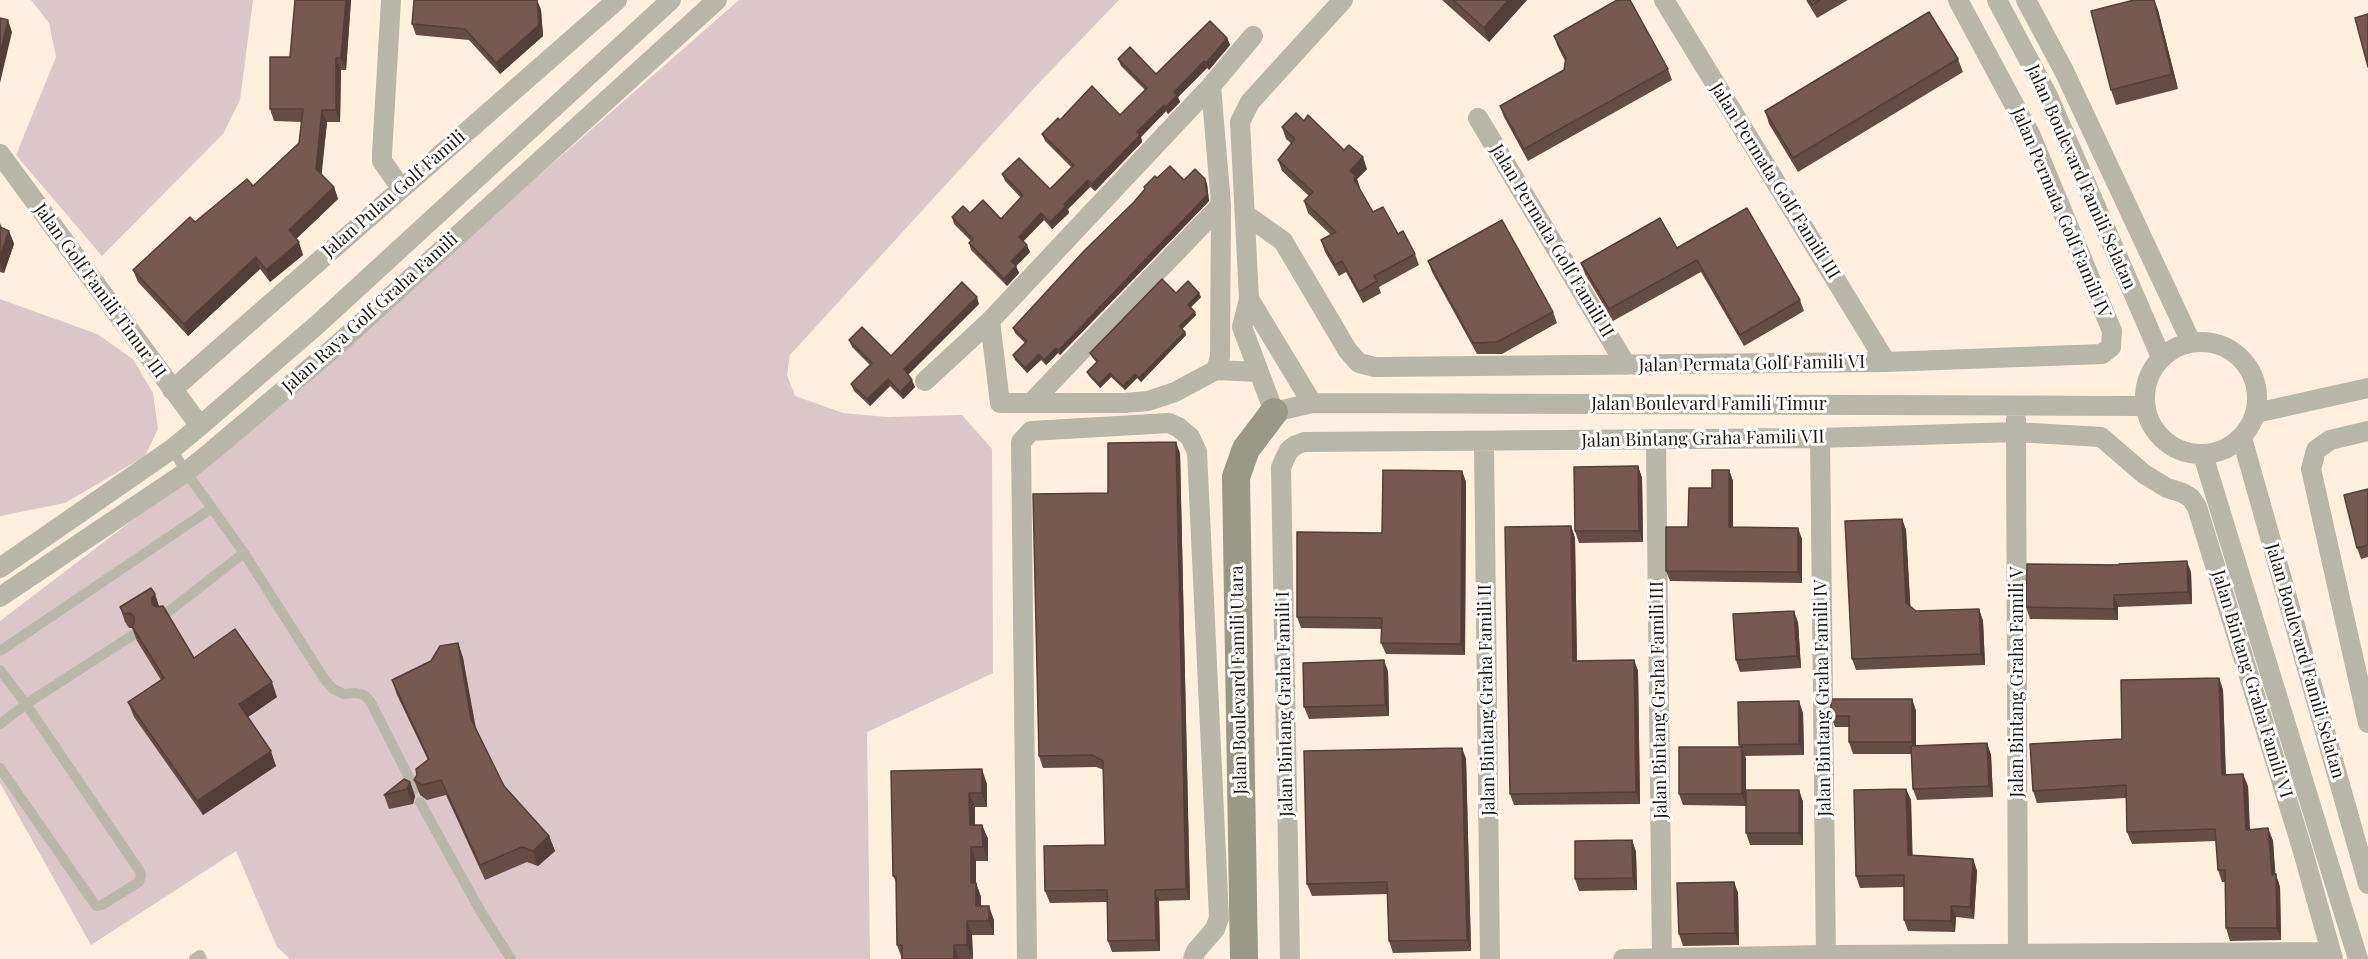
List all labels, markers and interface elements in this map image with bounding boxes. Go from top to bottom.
street label: Jalan Boulevard Famili Selatan [2022,61,2140,293]
street label: Jalan Permata Golf Famili III [1706,79,1844,283]
street label: Jalan Permata Golf Famili IV [2007,105,2115,321]
street label: Jalan Pulau Golf Famili [318,126,470,262]
street label: Jalan Permata Golf Famili II [1486,141,1618,341]
street label: Jalan Golf Famili Timur III [29,199,171,383]
street label: Jalan Raya Golf Graha Famili [278,228,462,398]
street label: Jalan Permata Golf Famili VI [1639,351,1865,377]
street label: Jalan Boulevard Famili Timur [1591,393,1827,415]
street label: Jalan Bintang Graha Famili VII [1581,426,1825,452]
street label: Jalan Boulevard Famili Selatan [2261,541,2349,781]
street label: Jalan Boulevard Famili Utara [1226,565,1252,795]
street label: Jalan Bintang Graha Famili V [2006,567,2028,797]
street label: Jalan Bintang Graha Famili VI [2207,568,2297,800]
street label: Jalan Bintang Graha Famili IV [1810,579,1836,817]
street label: Jalan Bintang Graha Famili III [1646,581,1672,819]
street label: Jalan Bintang Graha Famili II [1474,584,1500,816]
street label: Jalan Bintang Graha Famili I [1272,591,1298,817]

